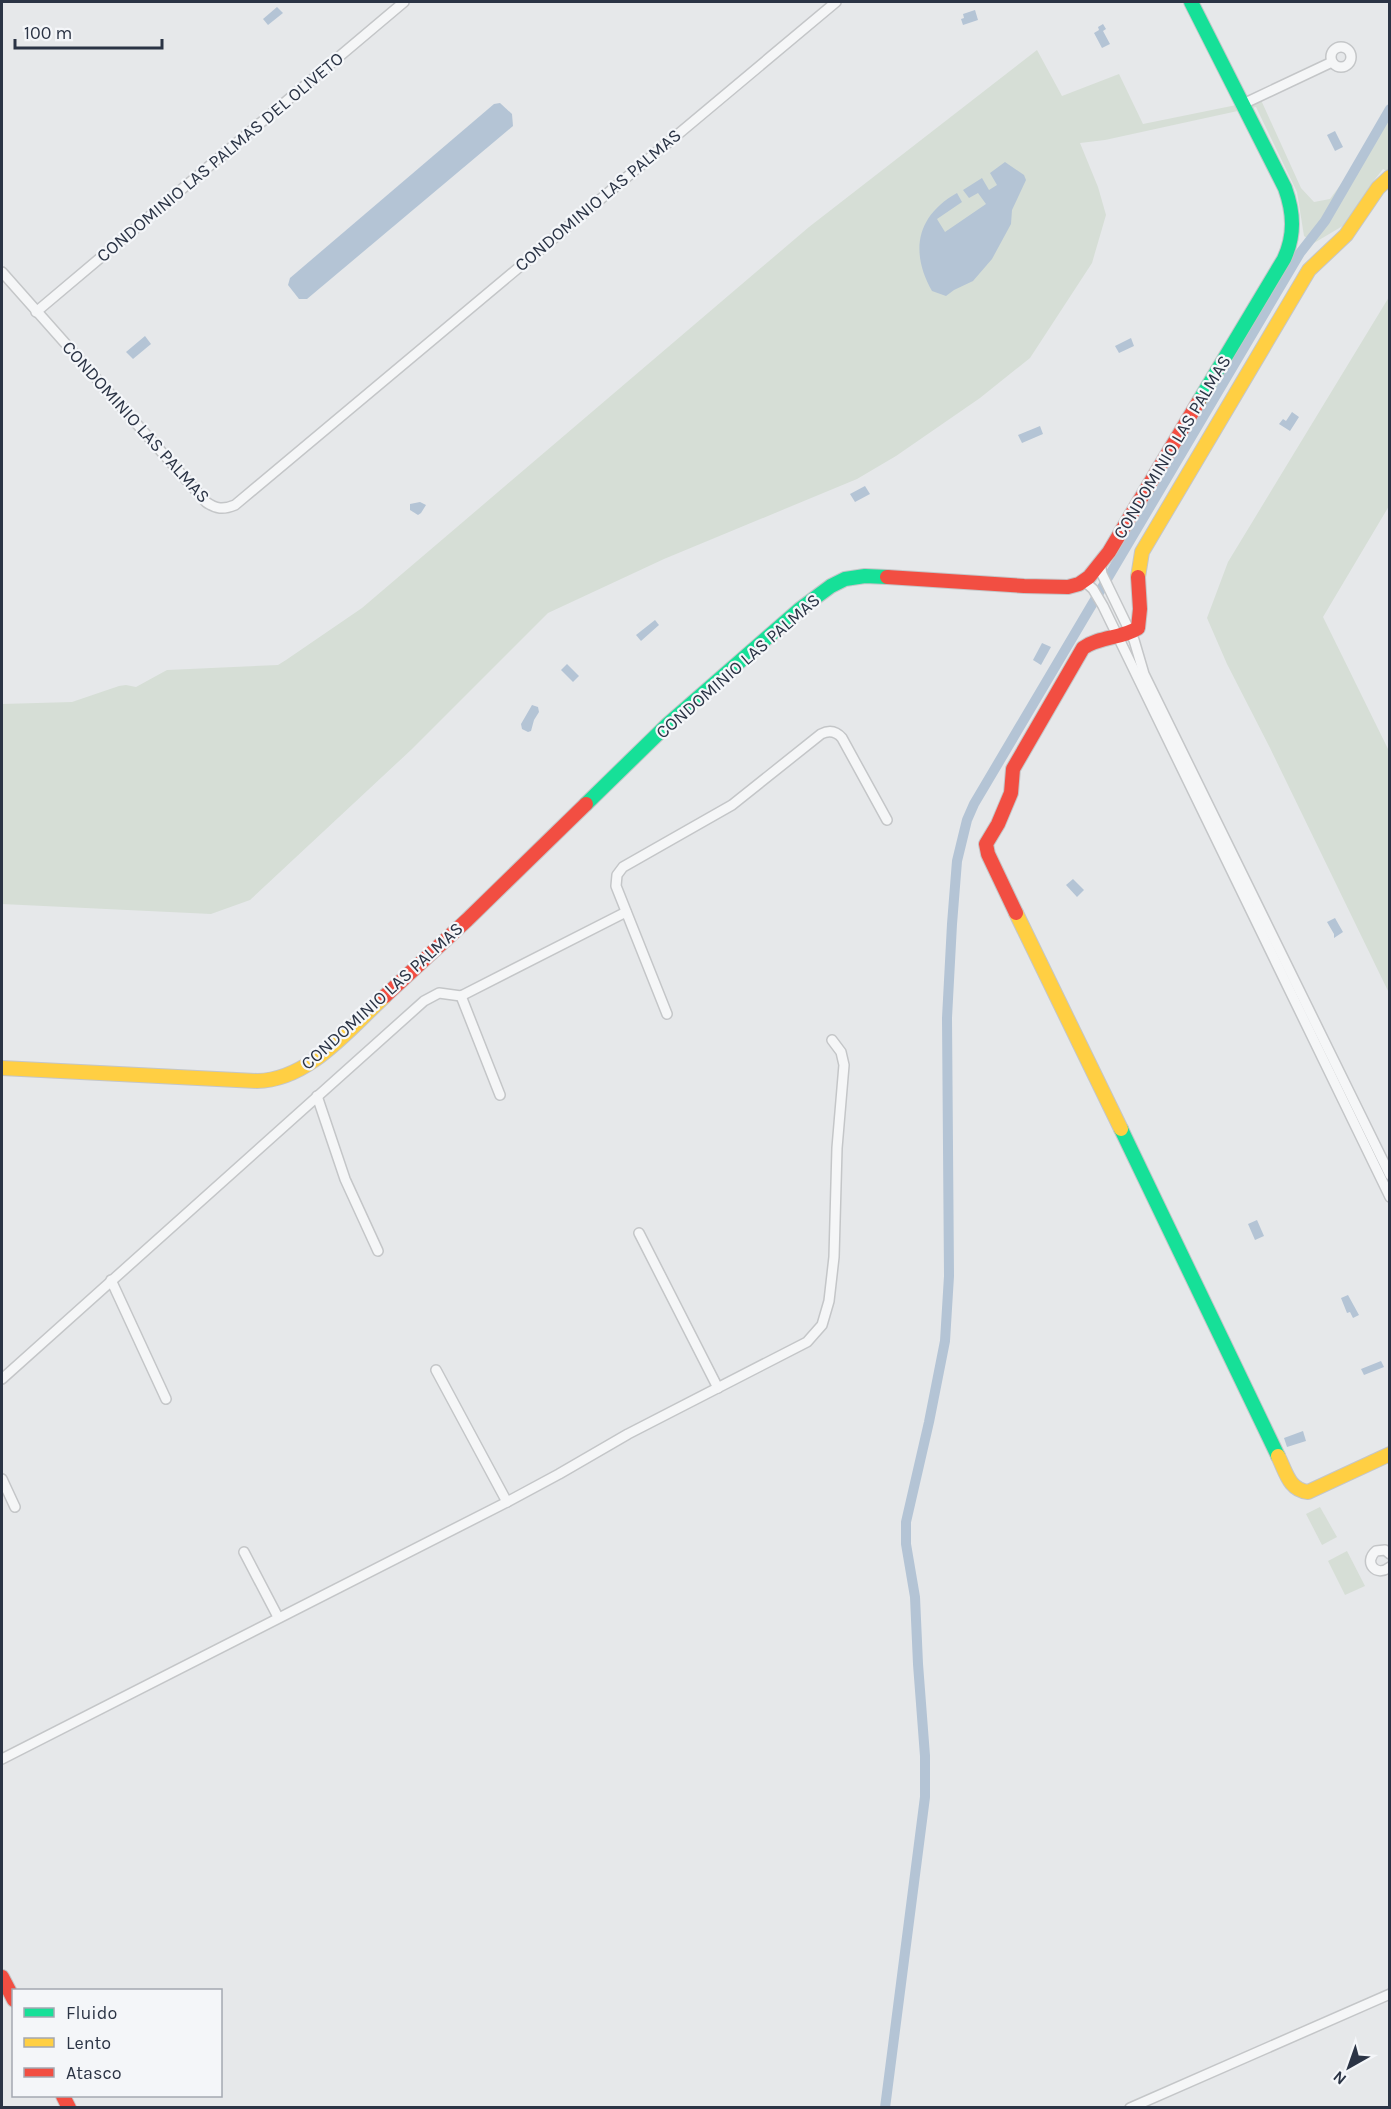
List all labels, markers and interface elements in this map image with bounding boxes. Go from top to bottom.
scale bar [15,12,162,50]
text: 100 m [24,22,72,44]
street label: CONDOMINIO LAS PALMAS DEL OLIVETO [92,47,348,267]
street label: CONDOMINIO LAS PALMAS [510,124,686,276]
street label: CONDOMINIO LAS PALMAS [57,336,215,508]
street label: CONDOMINIO LAS PALMAS [1108,351,1236,543]
street label: CONDOMINIO LAS PALMAS [651,589,825,743]
street label: CONDOMINIO LAS PALMAS [296,917,468,1075]
legend [12,1989,222,2097]
text: Fluido [66,2002,117,2024]
text: Lento [66,2032,111,2054]
north arrow [1319,2037,1379,2097]
text: Atasco [66,2062,122,2084]
text: N [1329,2067,1350,2089]

